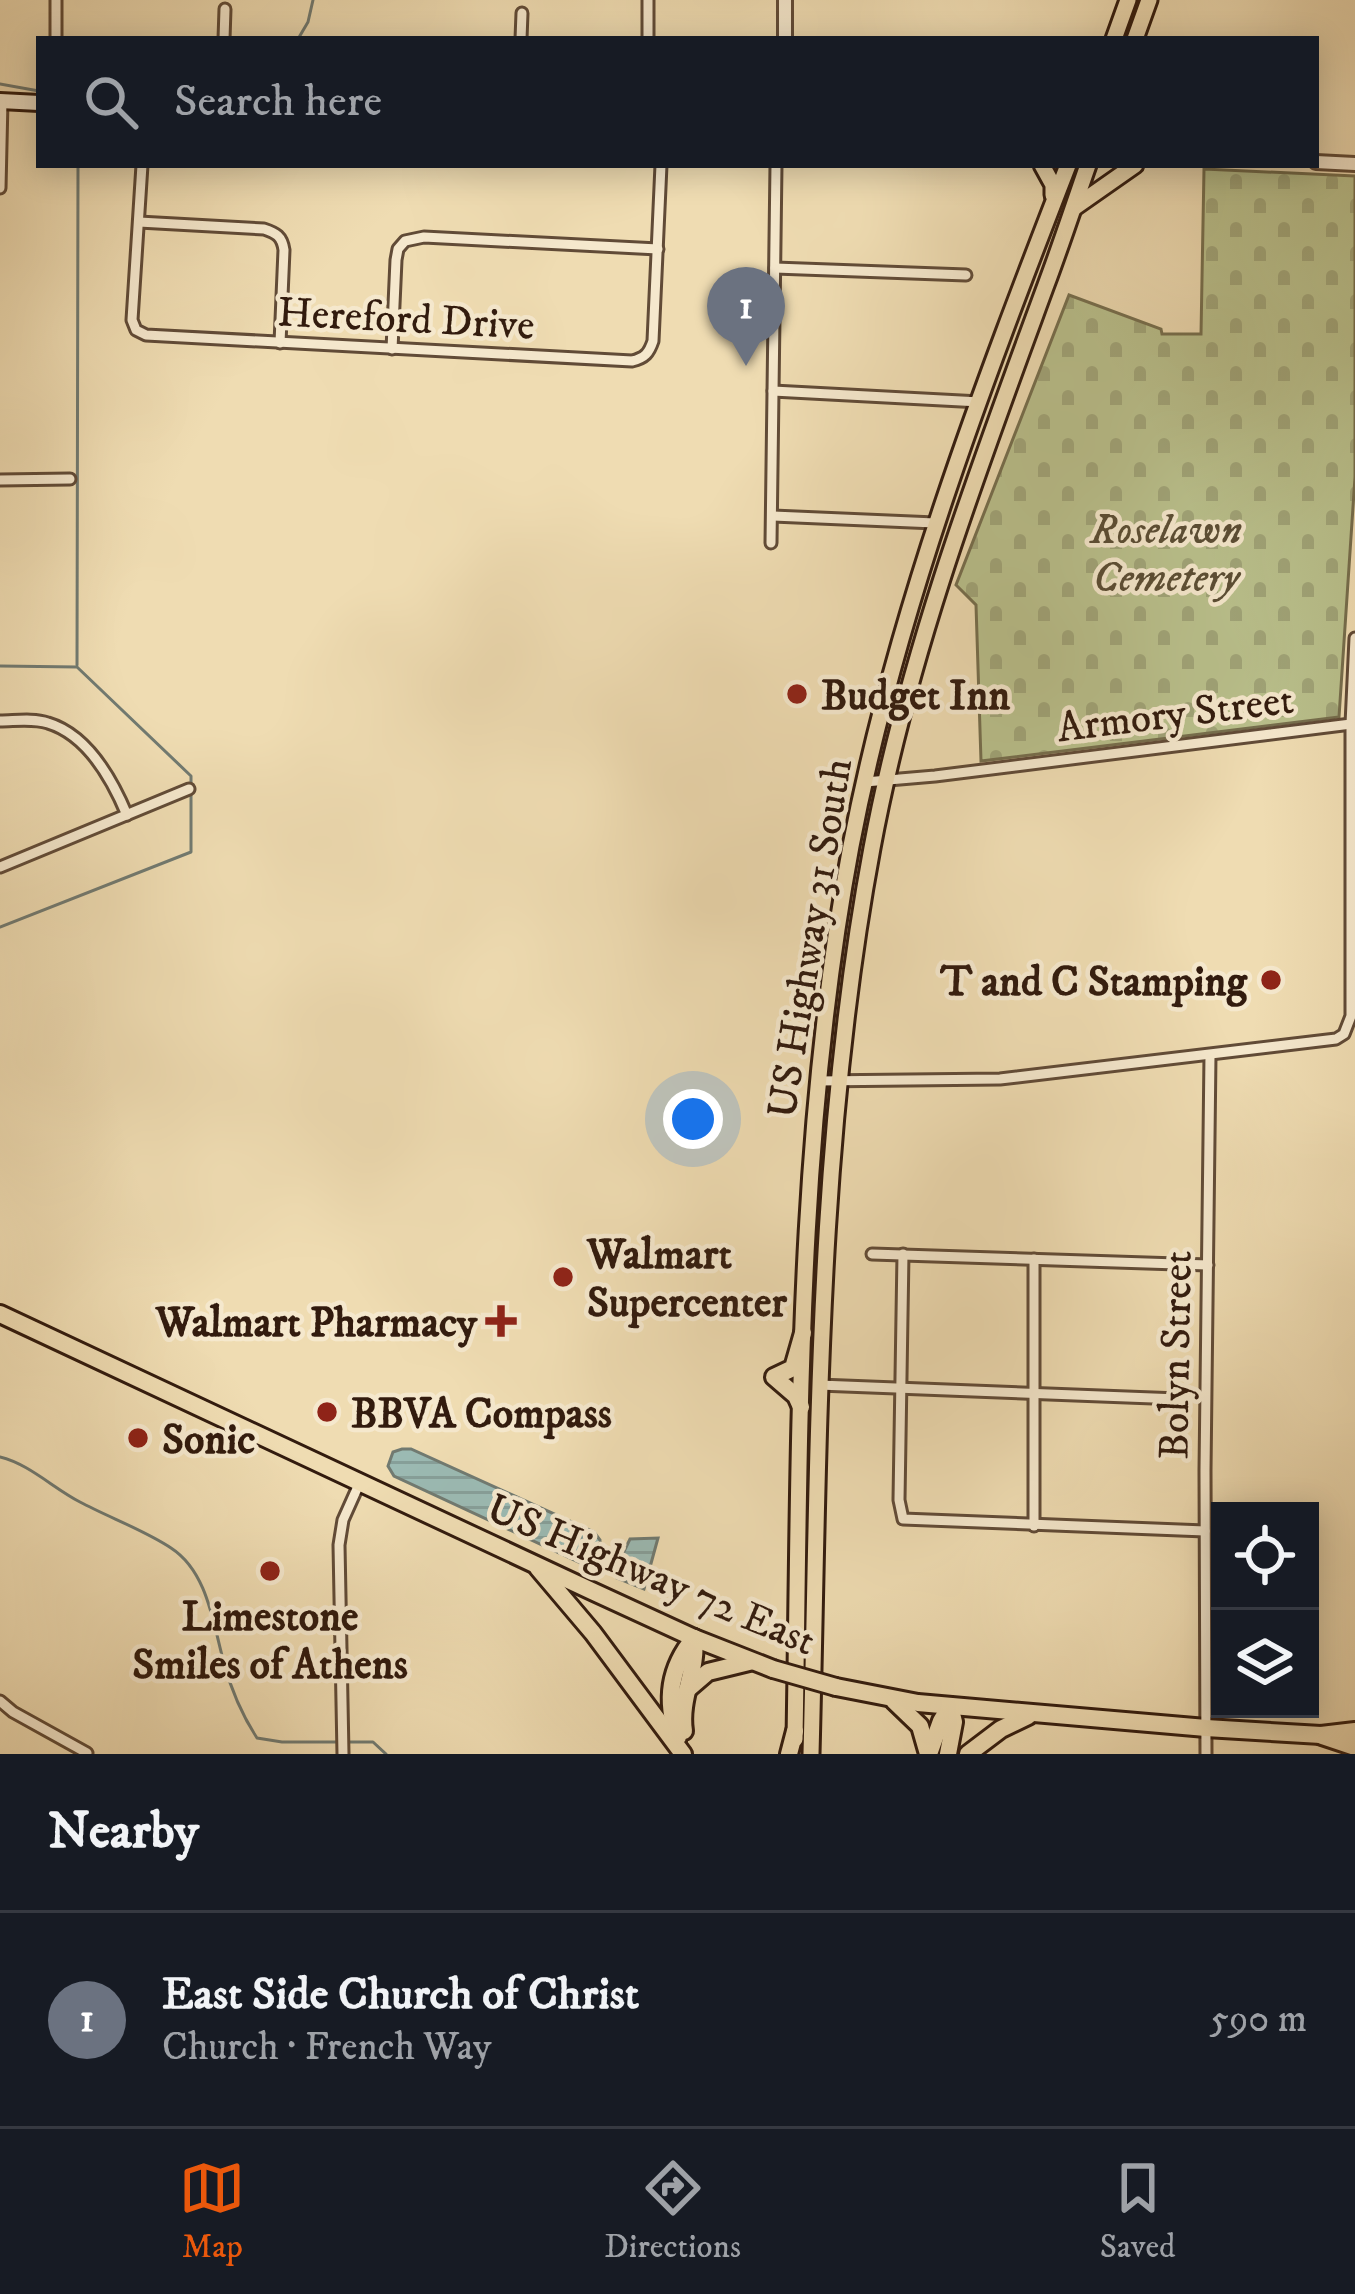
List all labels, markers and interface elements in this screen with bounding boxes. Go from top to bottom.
search box [36,36,1319,168]
icon: search [78,69,144,135]
text: Search here [174,74,382,130]
pin: 1 [707,267,785,366]
street label: Hereford Drive [276,287,536,353]
park label: Roselawn Cemetery [1089,505,1242,605]
place label: Budget Inn [821,671,1010,723]
street label: Armory Street [1054,675,1297,755]
marker: Budget Inn [784,681,810,707]
street label: US Highway 31 South [757,755,865,1122]
place label: T and C Stamping [939,957,1249,1009]
marker: T and C Stamping [1258,967,1284,993]
your location [663,1089,723,1149]
place label: Walmart Supercenter [586,1230,787,1330]
street label: Bolyn Street [1149,1250,1205,1460]
marker: Walmart Supercenter [550,1264,576,1290]
place label: Walmart Pharmacy [155,1298,478,1350]
marker: Walmart Pharmacy [488,1308,514,1334]
place label: BBVA Compass [351,1389,612,1441]
marker: BBVA Compass [314,1399,340,1425]
place label: Sonic [162,1415,255,1467]
marker: Sonic [125,1425,151,1451]
street label: US Highway 72 East [479,1483,823,1668]
map controls [1211,1502,1319,1718]
button: locate [1211,1502,1319,1610]
marker: Limestone Smiles of Athens [257,1558,283,1584]
place label: Limestone Smiles of Athens [132,1592,408,1692]
button: layers [1211,1610,1319,1718]
text: Nearby [48,1800,199,1864]
text: East Side Church of Christ [162,1967,639,2023]
text: 1 [80,1995,94,2044]
text: 590 m [1210,1995,1307,2044]
text: Church · French Way [162,2023,492,2072]
tab: Map [179,2155,245,2268]
tab: Directions [604,2155,741,2268]
tab: Saved [1100,2155,1176,2268]

